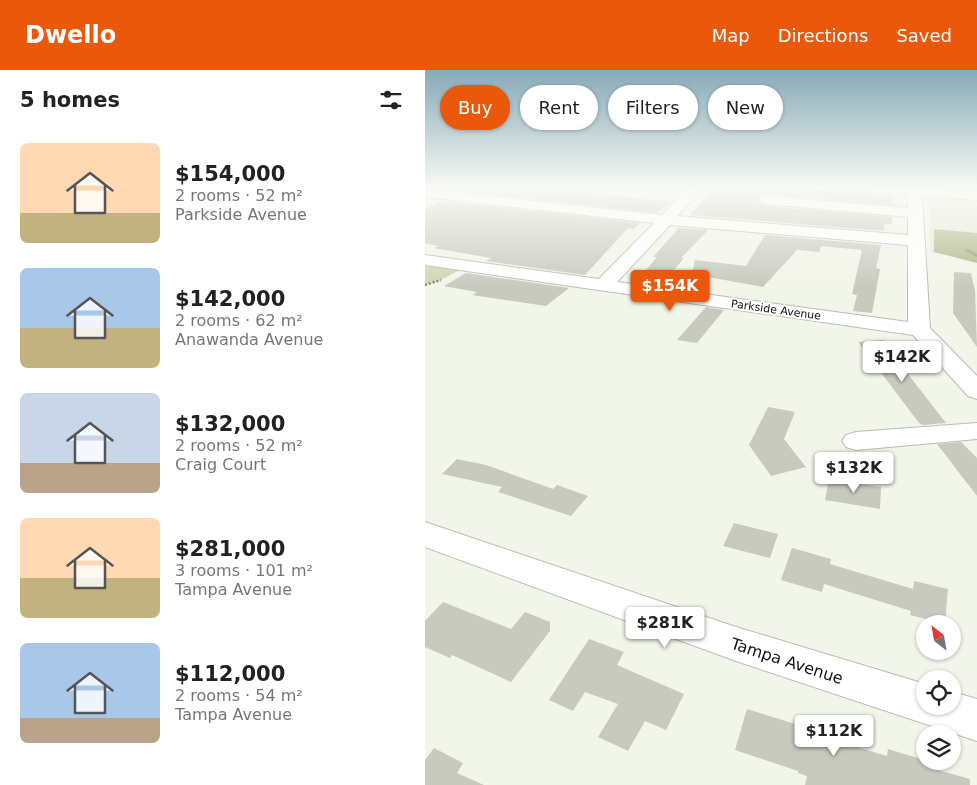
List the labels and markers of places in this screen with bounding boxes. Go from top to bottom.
pin: $154K [635,270,705,312]
pin: $142K [867,340,937,383]
pin: $132K [819,452,889,494]
pin: $281K [630,606,700,649]
pin: $112K [799,714,869,757]

